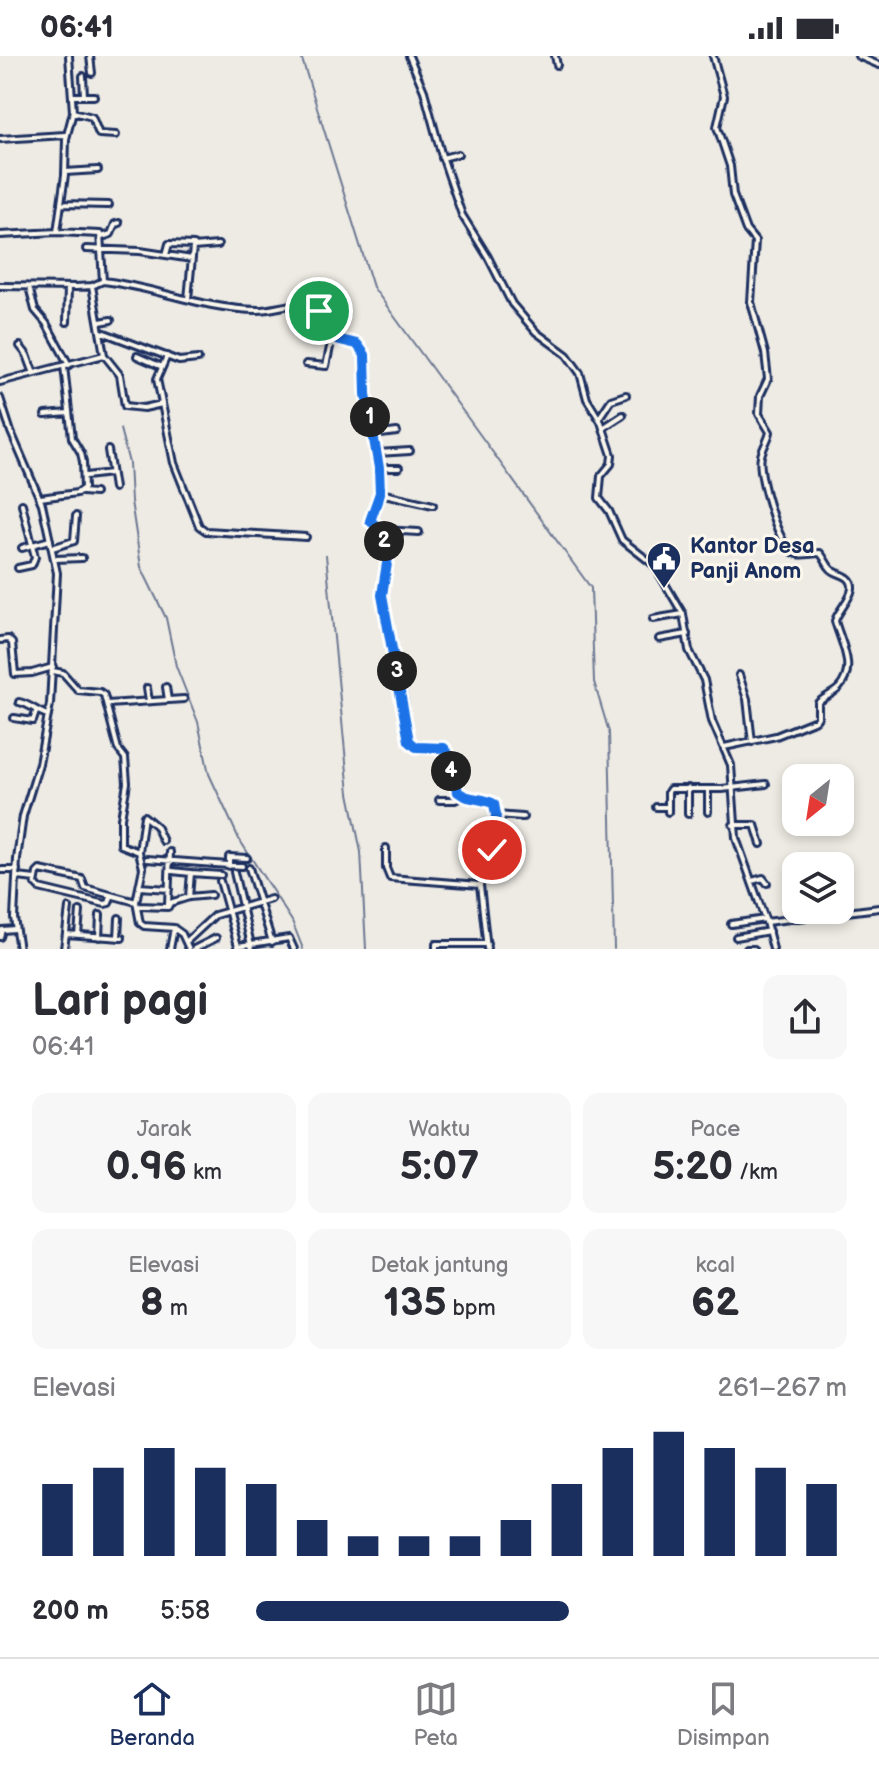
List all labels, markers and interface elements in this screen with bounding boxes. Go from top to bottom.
text: 06:41 [40,10,114,46]
pin [285,277,353,345]
icon: arrive [297,289,341,333]
pin: 1 [350,397,390,437]
text: 1 [365,403,375,430]
pin: 2 [364,521,404,561]
text: 2 [377,527,391,554]
place label: Kantor Desa Panji Anom [690,533,815,585]
public building icon: Kantor Desa Panji Anom [645,540,683,590]
pin: 3 [377,651,417,691]
text: 3 [391,657,403,684]
pin: 4 [431,751,471,791]
text: 4 [445,757,457,784]
north arrow [782,764,854,836]
map controls [782,764,854,924]
pin [458,816,526,884]
icon: check [470,828,514,872]
button: layers [782,852,854,924]
text: Lari pagi [32,975,208,1028]
button: share [763,975,847,1059]
text: 06:41 [32,1032,94,1063]
text: Jarak [137,1116,191,1143]
text: Waktu [409,1116,470,1143]
text: Pace [690,1116,740,1143]
text: 0.96 [106,1143,187,1191]
text: 5:07 [400,1143,479,1191]
text: 5:20 [652,1143,733,1191]
text: km [187,1159,222,1186]
text: /km [733,1159,778,1186]
text: Elevasi [128,1252,199,1279]
text: Detak jantung [370,1252,509,1279]
text: kcal [695,1252,735,1279]
text: 8 [140,1279,164,1327]
text: 135 [383,1279,446,1327]
text: 62 [691,1279,739,1327]
text: m [164,1295,188,1322]
text: bpm [446,1295,496,1322]
text: Elevasi [32,1373,116,1404]
text: 261–267 m [718,1373,847,1404]
text: 200 m [32,1596,109,1627]
text: 5:58 [160,1596,210,1627]
tab: Beranda [109,1677,195,1752]
tab: Peta [413,1677,458,1752]
tab: Disimpan [677,1677,770,1752]

